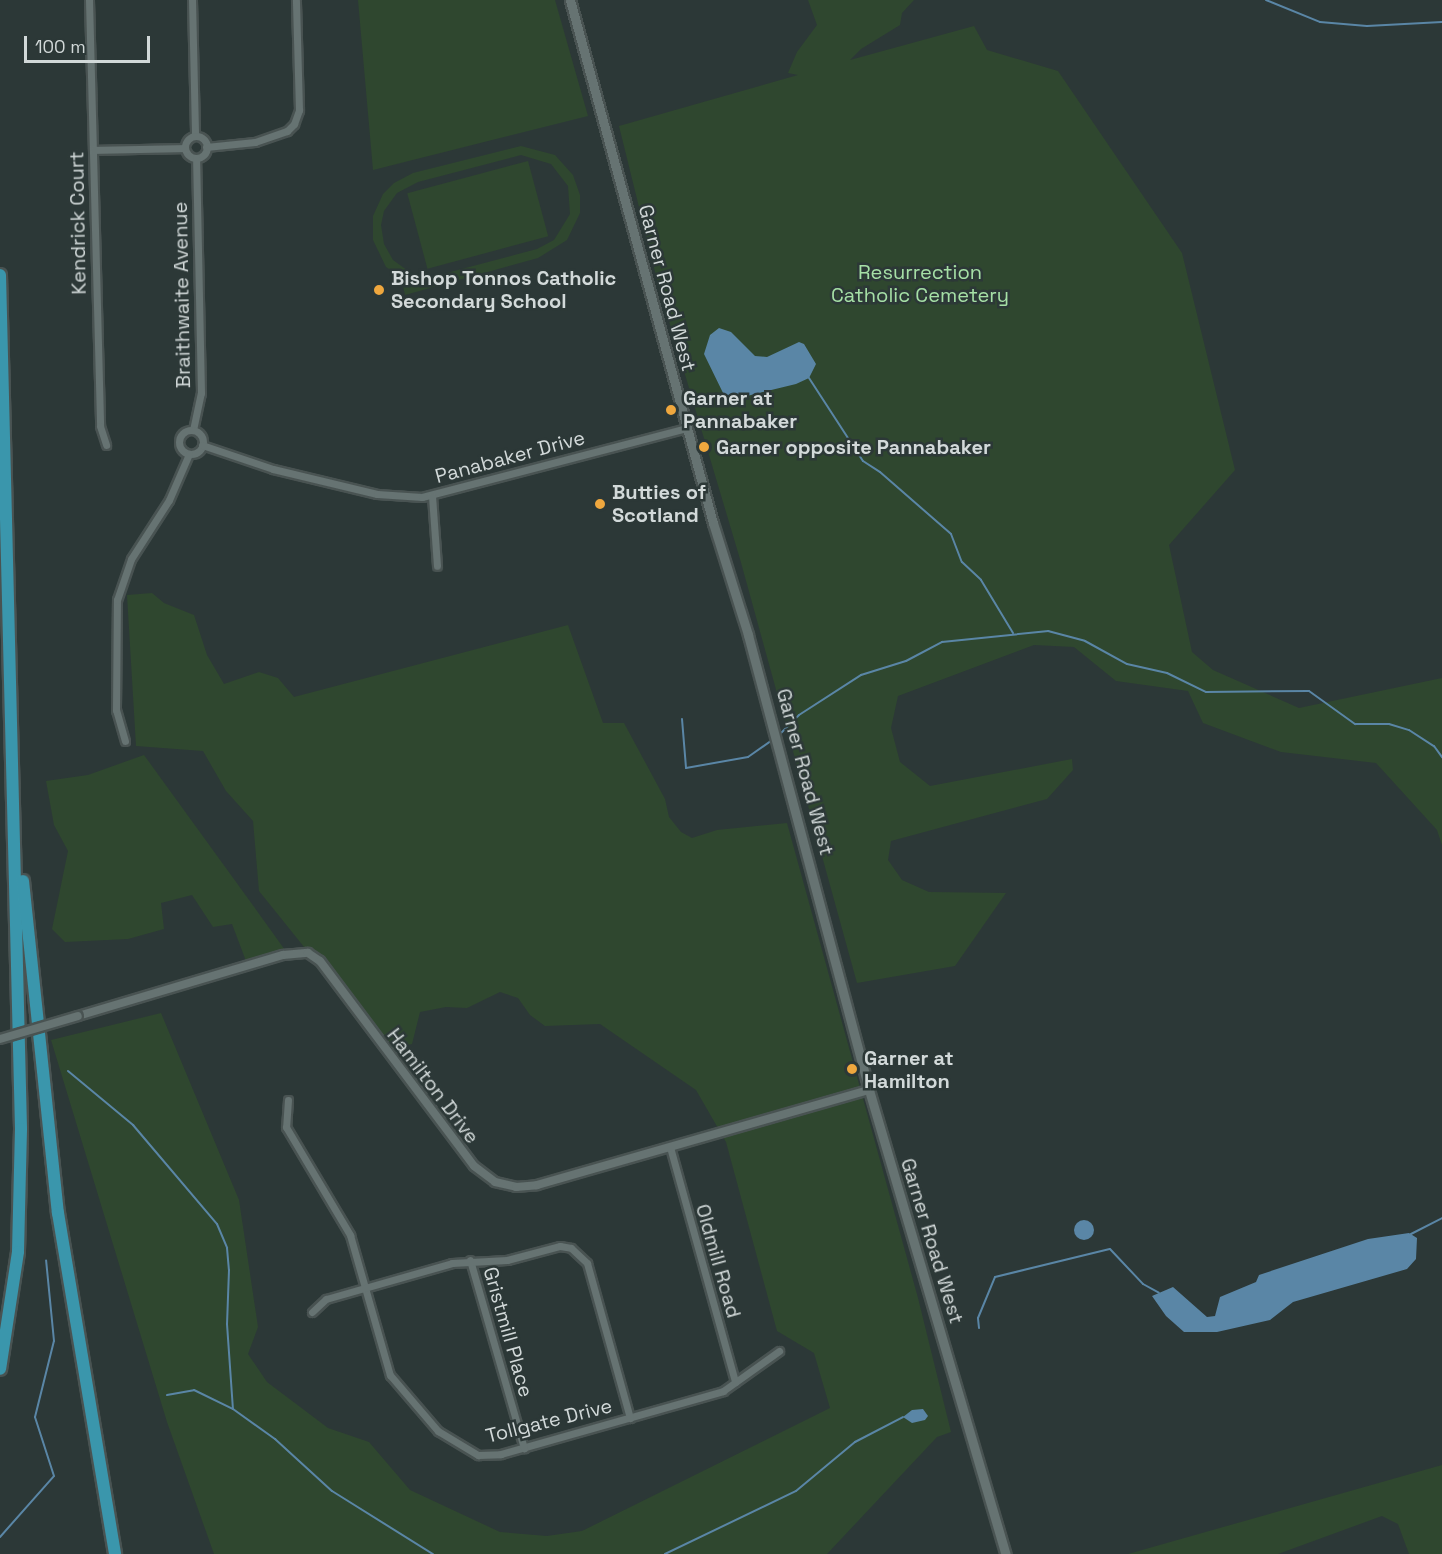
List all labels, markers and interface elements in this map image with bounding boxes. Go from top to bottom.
scale bar [27,24,153,62]
text: 100 m [35,35,86,58]
street label: Kendrick Court [65,151,91,295]
street label: Braithwaite Avenue [168,201,196,389]
street label: Garner Road West [633,202,701,374]
park label: Resurrection Catholic Cemetery [831,261,1009,308]
place label: Bishop Tonnos Catholic Secondary School [391,266,617,313]
marker: Bishop Tonnos Catholic Secondary School [372,283,386,297]
place label: Garner at Pannabaker [683,386,797,433]
marker: Garner at Pannabaker [664,403,678,417]
street label: Panabaker Drive [432,425,588,489]
place label: Garner opposite Pannabaker [716,435,991,459]
marker: Garner opposite Pannabaker [697,440,711,454]
place label: Butties of Scotland [612,480,706,527]
marker: Butties of Scotland [593,497,607,511]
street label: Garner Road West [771,686,839,858]
street label: Hamilton Drive [382,1024,484,1148]
place label: Garner at Hamilton [864,1046,954,1093]
marker: Garner at Hamilton [845,1062,859,1076]
street label: Garner Road West [895,1155,969,1327]
street label: Oldmill Road [690,1201,746,1321]
street label: Gristmill Place [478,1264,538,1400]
street label: Tollgate Drive [483,1394,615,1448]

